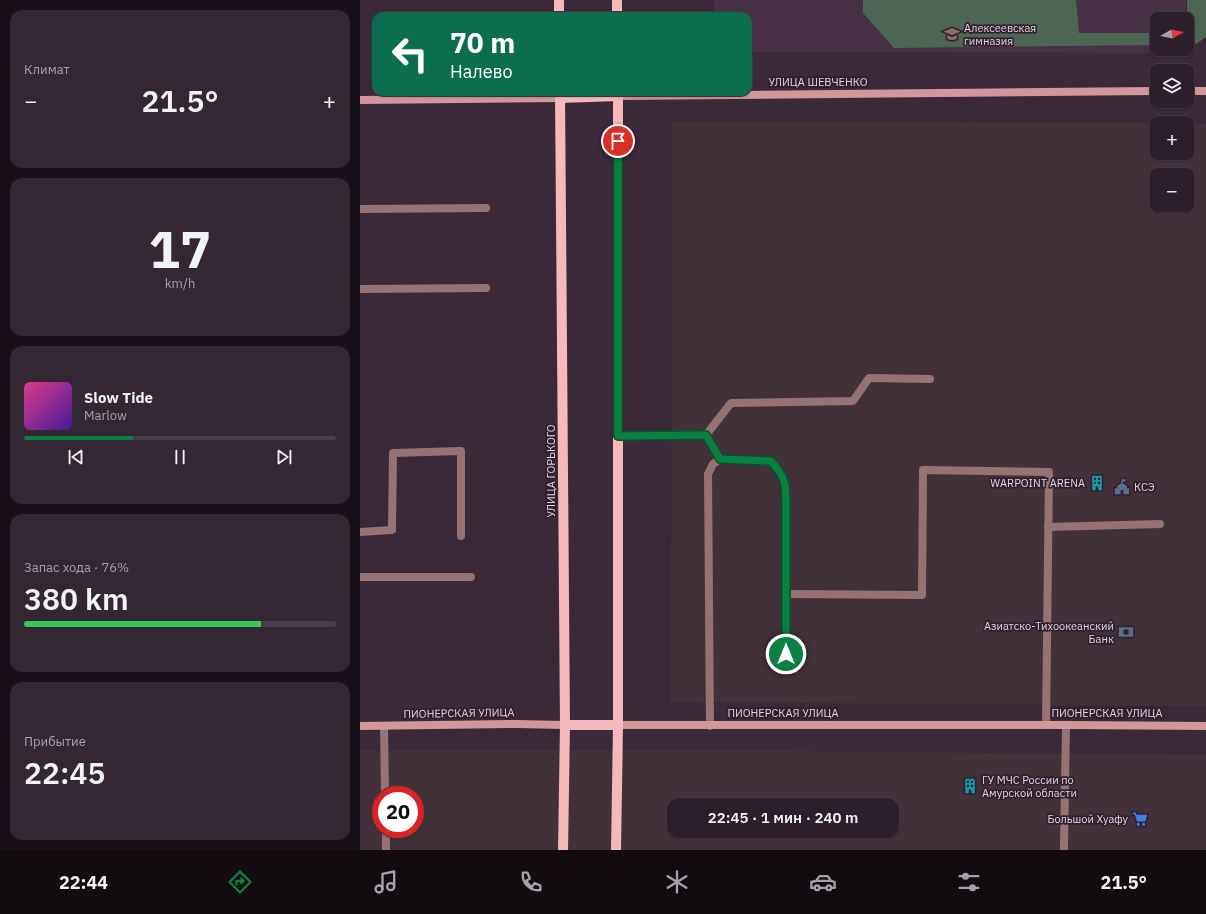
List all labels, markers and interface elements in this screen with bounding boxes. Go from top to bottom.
north arrow [1150,12,1194,56]
map controls [1150,12,1194,212]
place label: Алексеевская гимназия [964,21,1036,48]
text: 70 m [450,24,515,61]
school or university icon: Алексеевская гимназия [943,25,961,43]
icon: left [384,28,436,80]
text: Налево [450,60,513,83]
text: Климат [24,61,70,78]
button: layers [1150,64,1194,108]
street label: УЛИЦА ШЕВЧЕНКО [768,75,868,89]
text: 21.5° [141,81,219,120]
text: − [24,86,37,115]
text: + [323,86,336,115]
button: + [1150,116,1194,160]
pin [601,124,635,158]
icon: arrive [607,130,629,152]
button: − [1150,168,1194,212]
text: 17 [149,215,211,282]
text: km/h [165,275,195,292]
text: Slow Tide [84,388,153,407]
text: Marlow [84,407,127,424]
street label: УЛИЦА ГОРЬКОГО [544,424,558,518]
icon: previous [65,446,87,468]
icon: pause [169,446,191,468]
icon: next [273,446,295,468]
building icon: WARPOINT ARENA [1088,474,1106,492]
place label: WARPOINT ARENA [990,476,1085,490]
public building icon: КСЭ [1113,478,1131,496]
place label: КСЭ [1134,480,1155,494]
text: Запас хода · 76% [24,559,129,576]
text: 380 km [24,579,129,618]
place label: Азиатско-Тихоокеанский Банк [984,619,1114,646]
bank icon: Азиатско-Тихоокеанский Банк [1117,623,1135,641]
position arrow [765,633,807,675]
street label: ПИОНЕРСКАЯ УЛИЦА [403,705,515,721]
street label: ПИОНЕРСКАЯ УЛИЦА [727,706,839,720]
street label: ПИОНЕРСКАЯ УЛИЦА [1051,706,1163,720]
text: Прибытие [24,733,86,750]
text: 22:45 [24,753,106,792]
place label: ГУ МЧС России по Амурской области [982,773,1077,800]
building icon: ГУ МЧС России по Амурской области [961,777,979,795]
speed limit sign: 20 [372,786,424,838]
text: 22:45 · 1 мин · 240 m [708,808,858,827]
supermarket icon: Большой Хуафу [1131,810,1149,828]
place label: Большой Хуафу [1047,812,1129,826]
icon: directions [226,868,254,896]
icon: music [372,868,400,896]
icon: phone [517,868,545,896]
icon: climate [663,868,691,896]
icon: car [809,868,837,896]
icon: filters [955,868,983,896]
text: 22:44 [59,871,108,894]
text: 21.5° [1101,871,1147,894]

